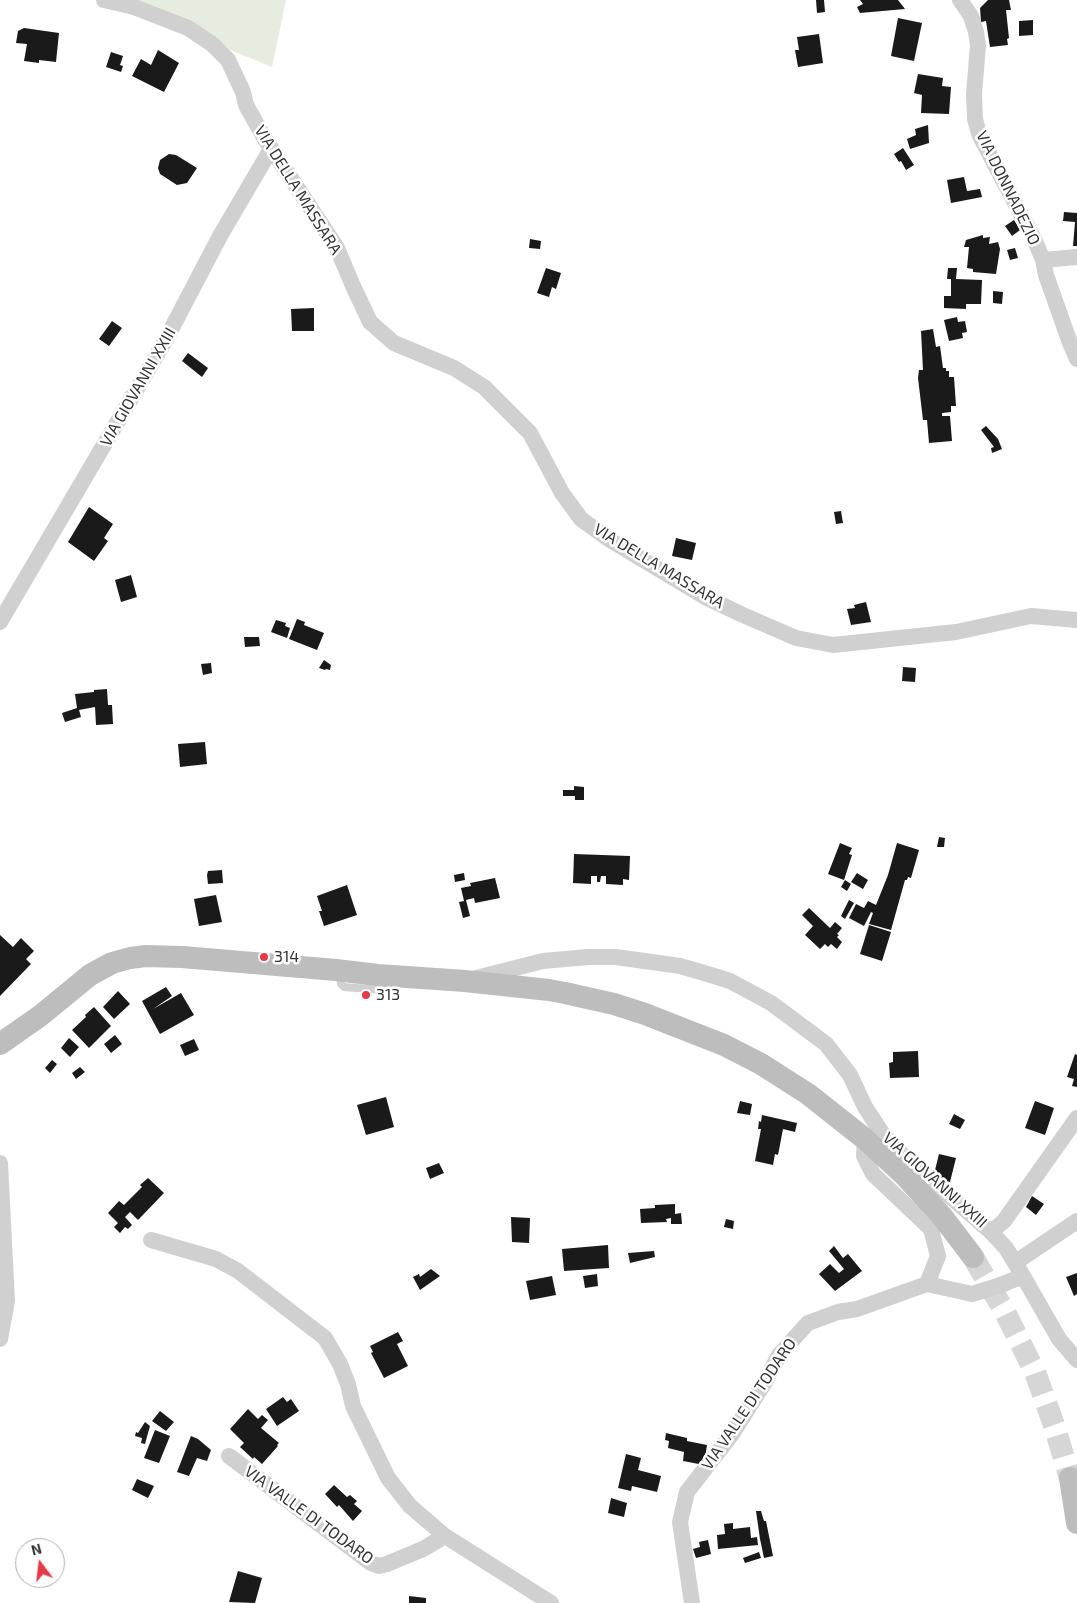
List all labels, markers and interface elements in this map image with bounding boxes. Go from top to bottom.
street label: VIA DELLA MASSARA [250,122,346,258]
street label: VIA DONNADEZIO [972,128,1044,248]
street label: VIA GIOVANNI XXIII [96,324,180,450]
street label: VIA DELLA MASSARA [590,519,728,613]
place label: 314 [274,947,299,967]
marker: 314 [258,951,270,963]
place label: 313 [376,985,400,1005]
marker: 313 [360,989,372,1001]
street label: VIA GIOVANNI XXIII [879,1128,991,1232]
street label: VIA VALLE DI TODARO [698,1334,800,1474]
street label: VIA VALLE DI TODARO [241,1462,377,1568]
north arrow [15,1538,65,1588]
text: N [29,1539,43,1559]

